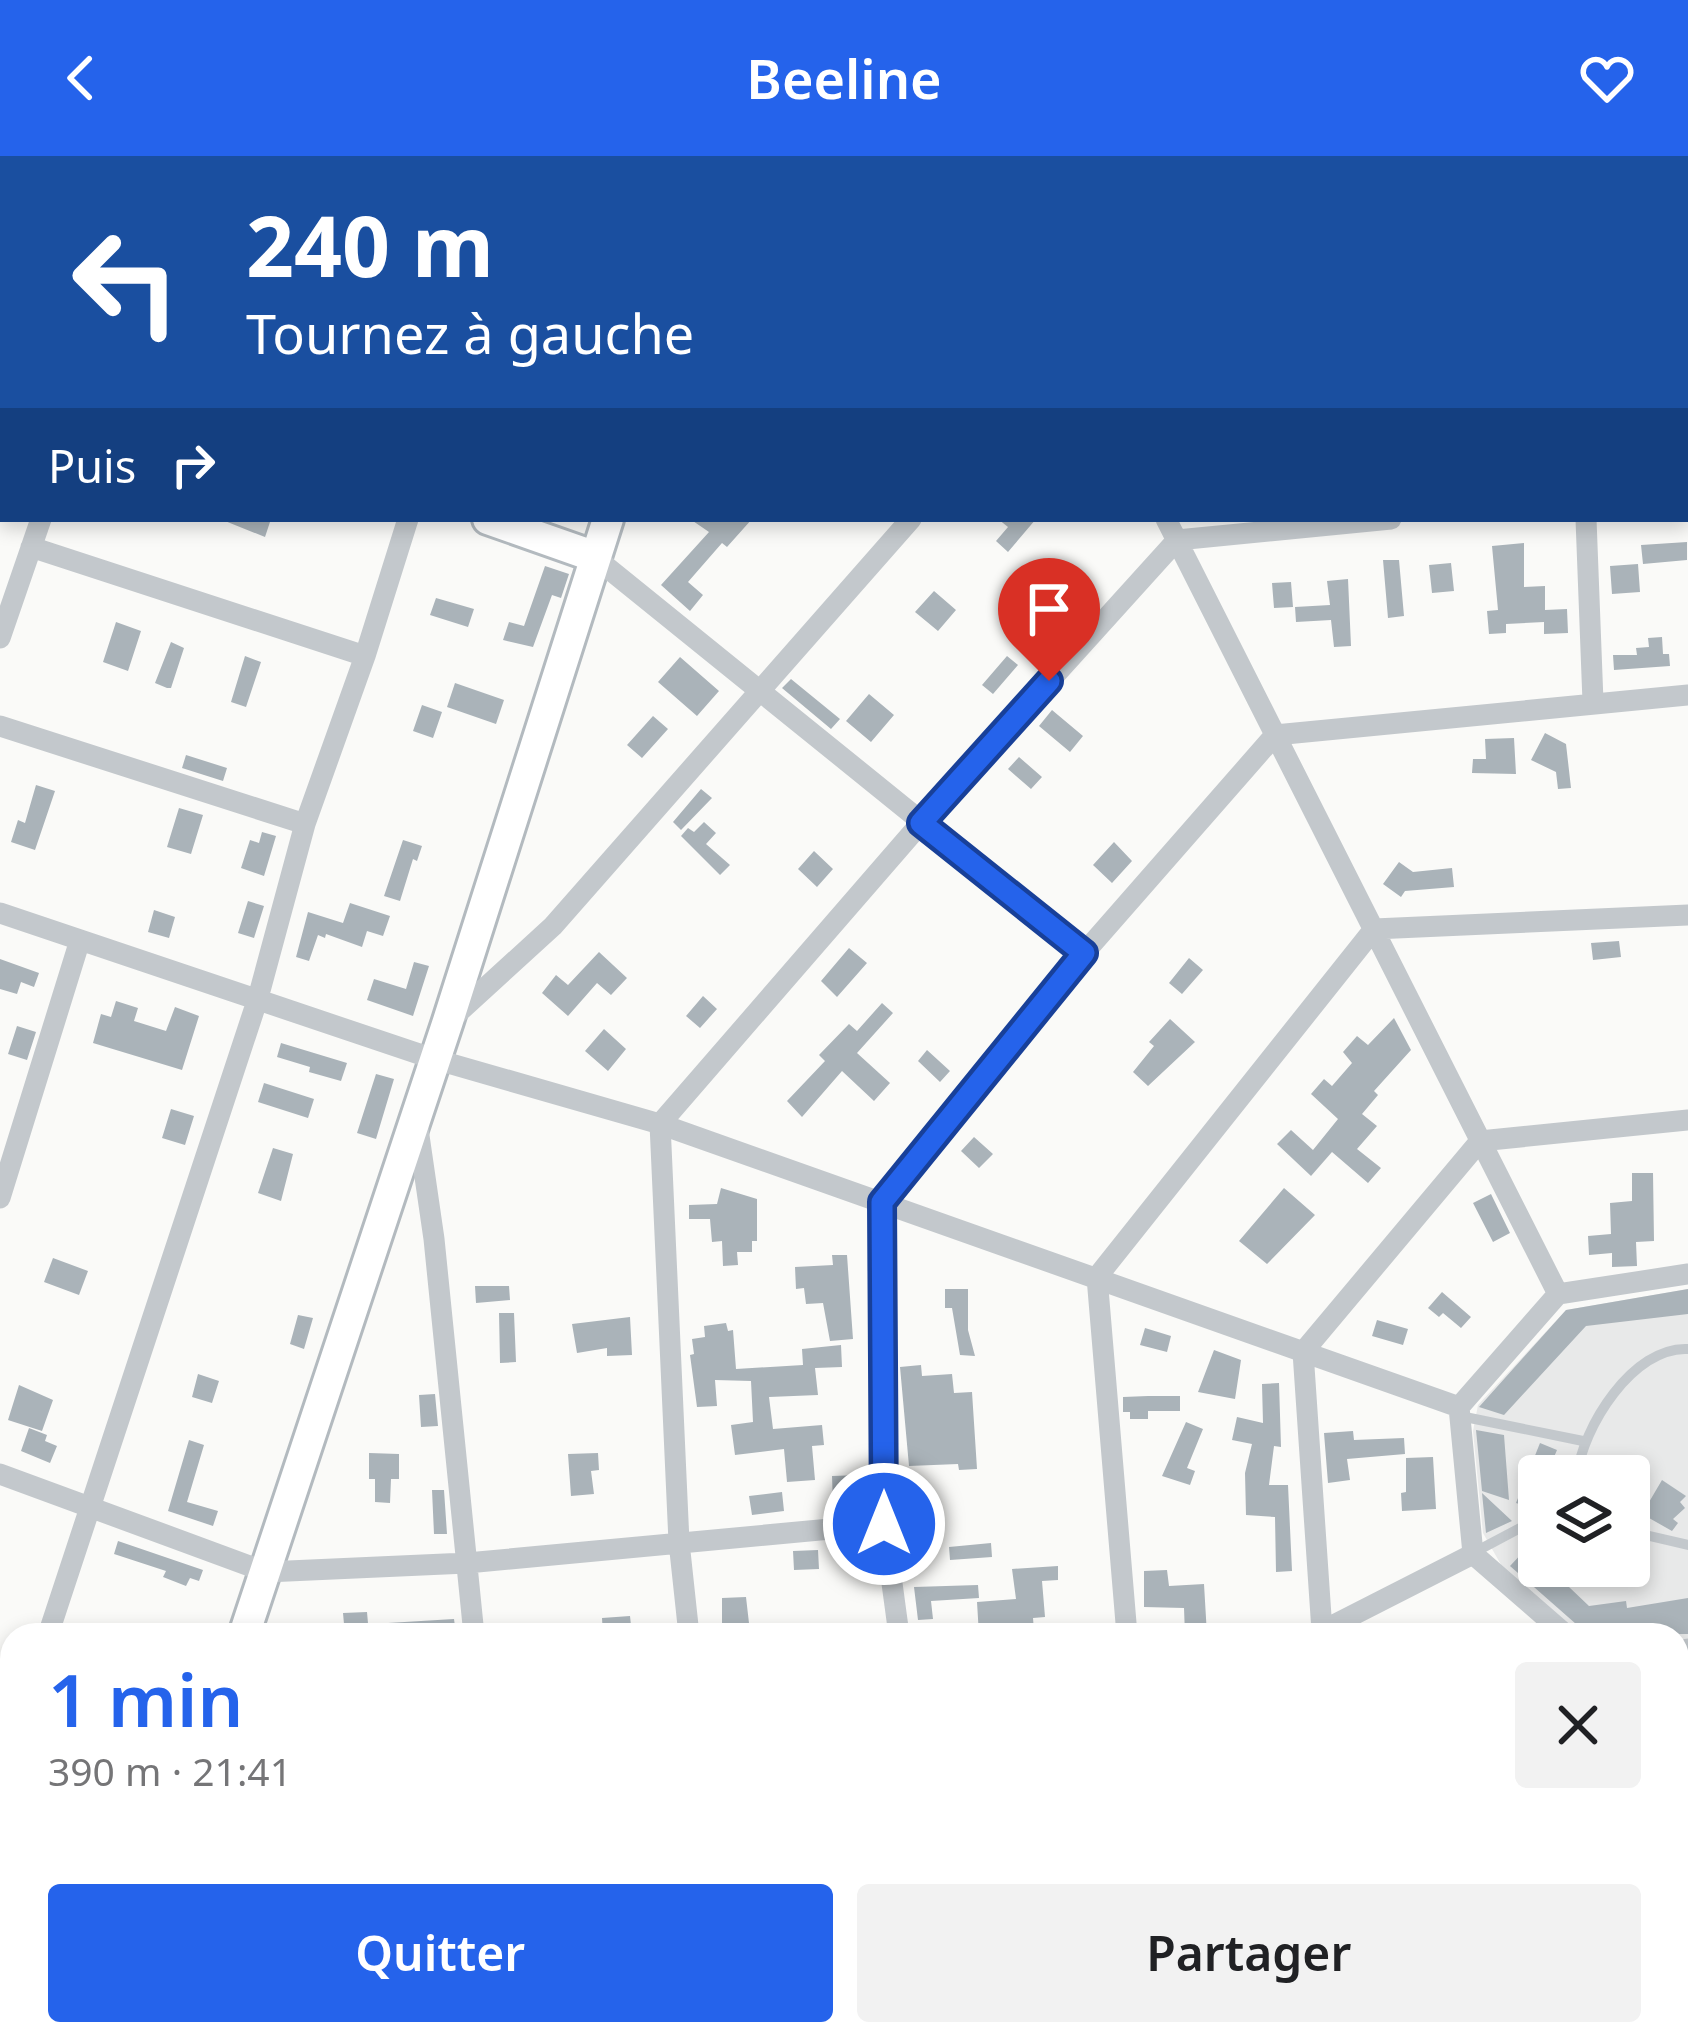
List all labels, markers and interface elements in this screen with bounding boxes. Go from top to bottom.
text: Beeline [746,41,942,115]
icon: back [48,45,114,111]
icon: heart [1574,45,1640,111]
text: 240 m [246,187,494,302]
icon: left [48,204,204,360]
text: Tournez à gauche [246,296,694,370]
icon: right [160,432,226,498]
text: Puis [48,435,136,496]
pin [998,558,1100,681]
icon: arrive [1016,576,1082,642]
map controls [1518,1455,1650,1587]
button: layers [1518,1455,1650,1587]
position arrow [821,1461,947,1587]
text: 1 min [48,1650,243,1748]
button: close [1515,1662,1641,1788]
text: 390 m · 21:41 [48,1744,292,1797]
button: Quitter [48,1884,833,2022]
button: Partager [857,1884,1641,2022]

